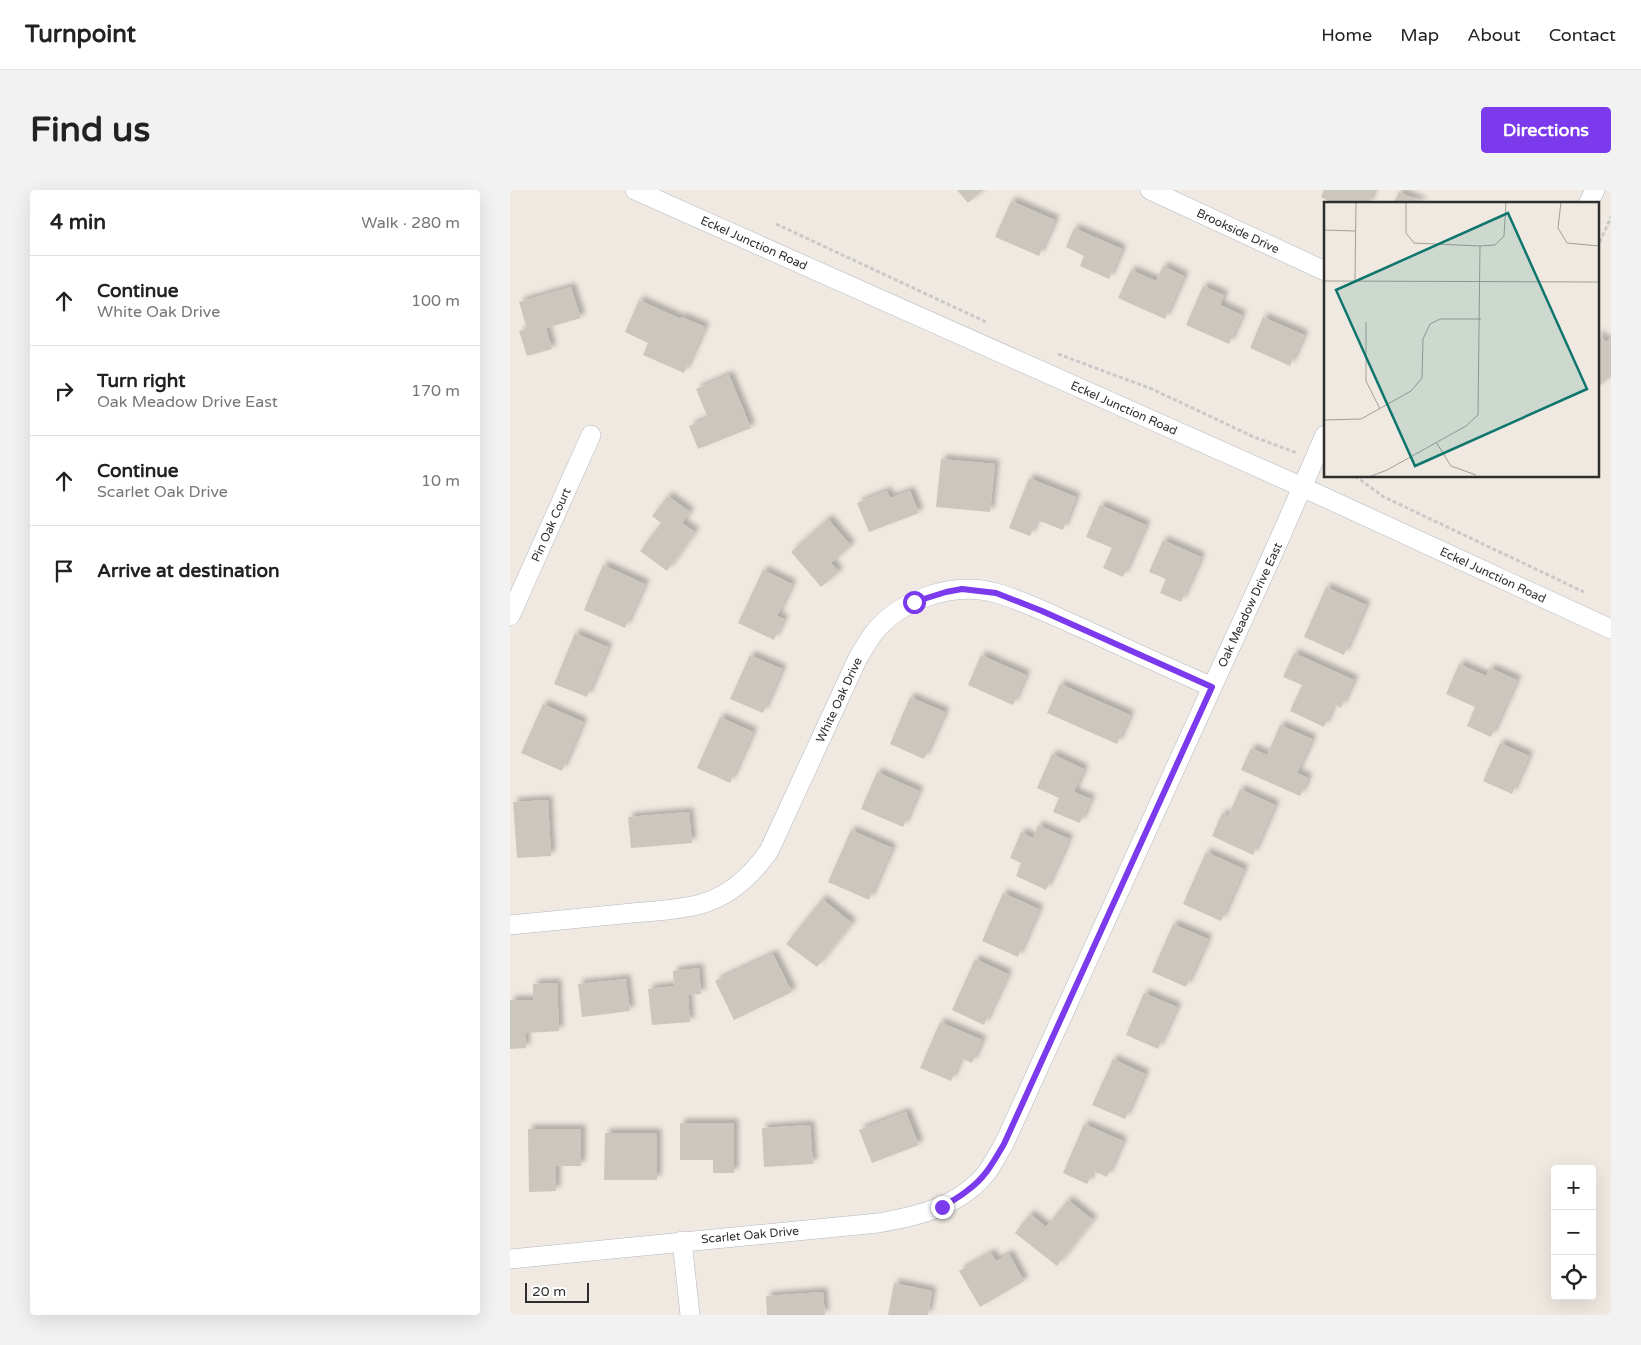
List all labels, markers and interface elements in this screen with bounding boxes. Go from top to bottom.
text: Turnpoint [25,20,136,49]
text: Home [1321,24,1372,46]
text: Map [1400,24,1439,46]
text: About [1467,24,1521,46]
text: Contact [1549,24,1616,46]
button: Directions [1481,107,1611,153]
text: Find us [30,109,150,151]
inset map [1324,202,1598,478]
street label: Brookside Drive [1194,206,1282,256]
text: 4 min [50,210,106,235]
text: Walk · 280 m [361,213,460,233]
street label: Eckel Junction Road [698,213,810,273]
text: Continue [97,280,179,302]
icon: ahead [50,287,78,315]
text: 100 m [411,291,460,311]
text: White Oak Drive [97,302,220,322]
text: Turn right [97,370,185,392]
icon: right [50,377,78,405]
street label: Eckel Junction Road [1068,378,1180,438]
text: 170 m [411,381,460,401]
text: Oak Meadow Drive East [97,392,278,412]
text: Continue [97,460,179,482]
icon: ahead [50,467,78,495]
text: 10 m [421,471,460,491]
text: Scarlet Oak Drive [97,482,228,502]
street label: Pin Oak Court [528,486,574,564]
street label: Oak Meadow Drive East [1215,540,1285,669]
street label: Eckel Junction Road [1438,544,1548,606]
icon: arrive [50,557,78,585]
text: Arrive at destination [97,560,280,582]
route start [903,591,926,614]
street label: White Oak Drive [813,655,865,745]
map controls [1551,1165,1596,1300]
button: + [1551,1165,1596,1210]
route end [931,1196,954,1219]
button: − [1551,1210,1596,1255]
street label: Scarlet Oak Drive [700,1224,800,1246]
button: locate [1551,1255,1596,1300]
scale bar [525,1280,589,1303]
text: 20 m [532,1283,566,1300]

